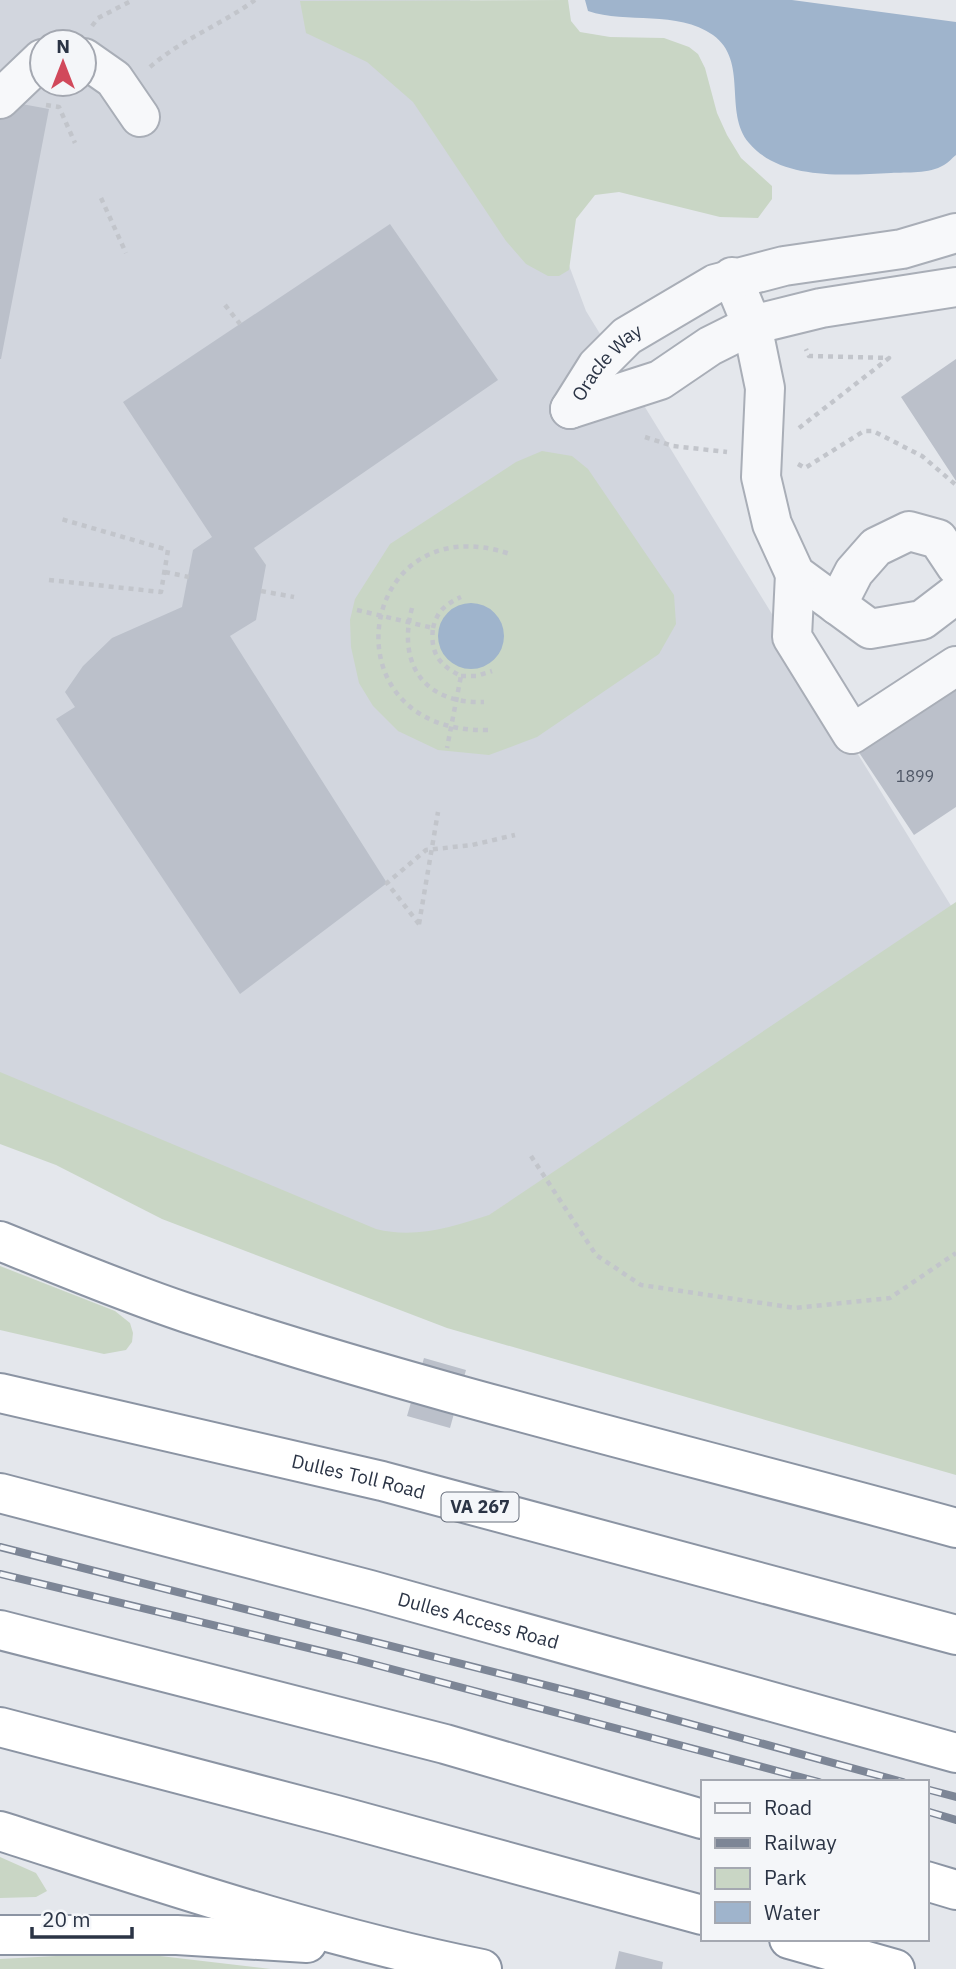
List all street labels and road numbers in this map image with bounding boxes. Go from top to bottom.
street label: Oracle Way [566,318,646,405]
street label: Dulles Toll Road [289,1449,428,1504]
road number: VA 267 [442,1492,518,1522]
street label: Dulles Access Road [395,1586,562,1654]

